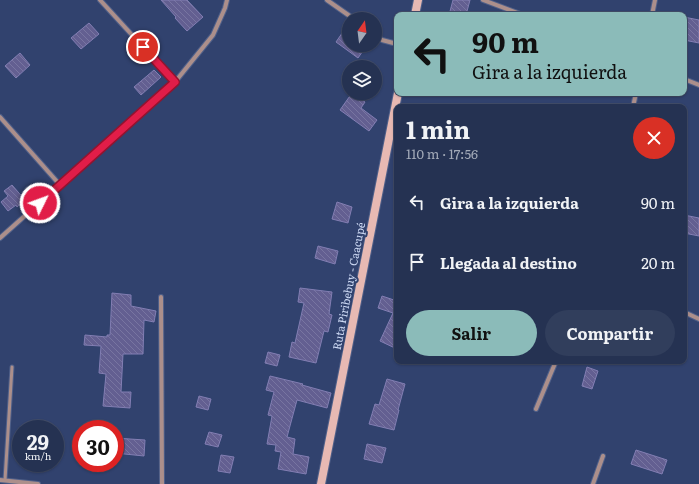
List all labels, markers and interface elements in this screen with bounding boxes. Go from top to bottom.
north arrow [342,12,382,52]
map controls [342,12,382,100]
text: 90 m [472,20,539,62]
icon: left [406,28,458,80]
pin [126,30,160,64]
icon: arrive [132,36,154,58]
text: Gira a la izquierda [472,58,627,85]
button: layers [342,60,382,100]
text: 1 min [406,111,470,146]
button: close [633,117,675,159]
text: 110 m · 17:56 [406,144,478,163]
position arrow [19,182,61,224]
icon: left [406,191,428,213]
text: Gira a la izquierda [440,191,579,214]
text: 90 m [641,191,675,214]
street label: Ruta Piribebuy - Caacupé [328,220,368,351]
icon: arrive [406,251,428,273]
text: Llegada al destino [440,251,577,274]
text: 20 m [641,251,675,274]
button: Salir [406,310,537,356]
button: Compartir [545,310,675,356]
speed limit sign: 30 [72,420,124,472]
text: 29 [27,426,49,456]
text: km/h [25,448,51,463]

